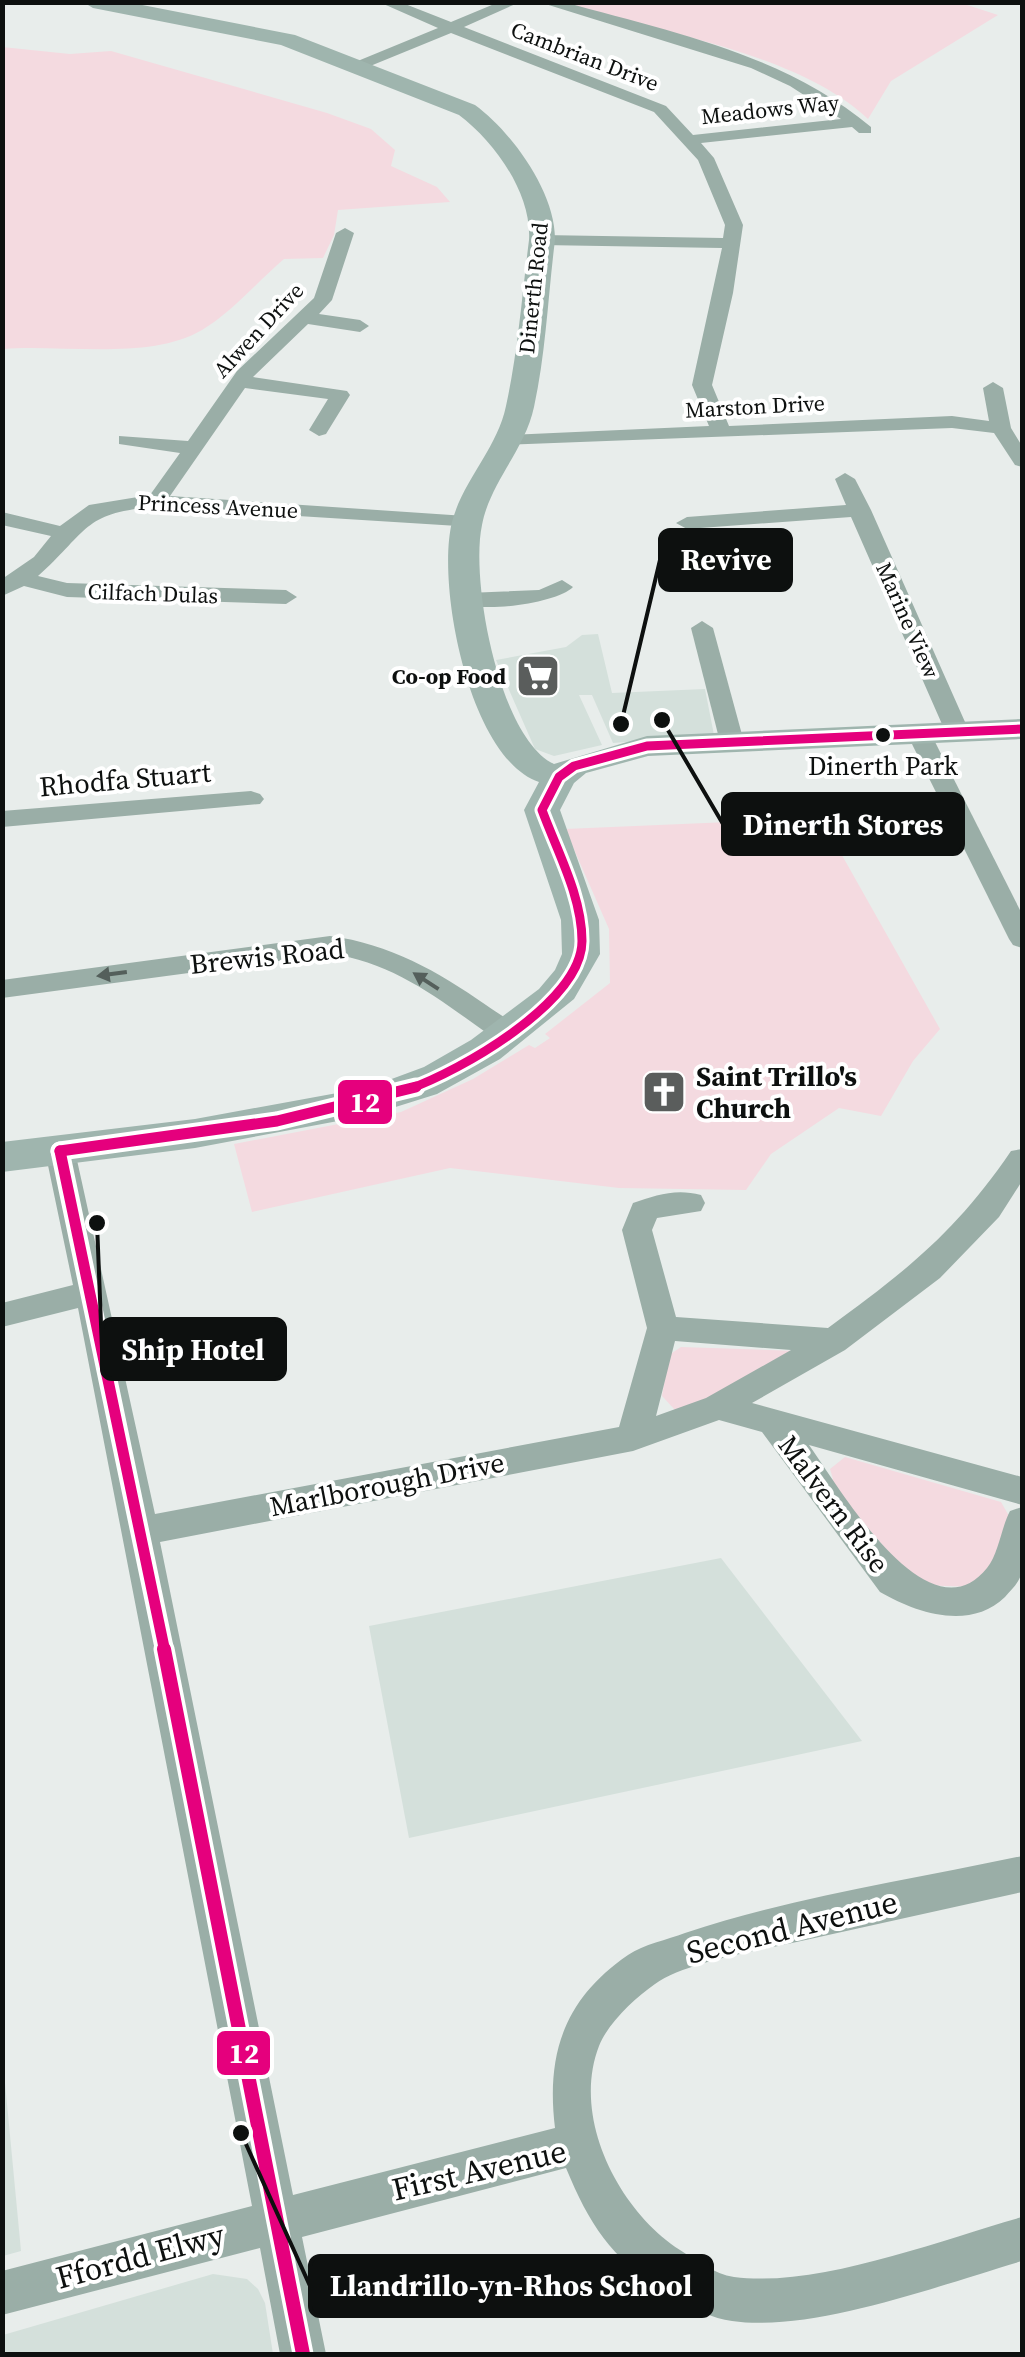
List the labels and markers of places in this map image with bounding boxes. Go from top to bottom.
callout: Revive [660,530,791,590]
supermarket icon: Co-op Food [515,653,561,699]
place label: Co-op Food [392,661,506,691]
marker: Dinerth Park [873,725,893,745]
place label: Dinerth Park [808,748,959,784]
callout: Dinerth Stores [723,794,963,854]
place label: Saint Trillo's Church [696,1057,857,1127]
church icon: Saint Trillo's Church [641,1069,687,1115]
callout: Ship Hotel [102,1319,285,1379]
callout: Llandrillo-yn-Rhos School [310,2256,712,2316]

